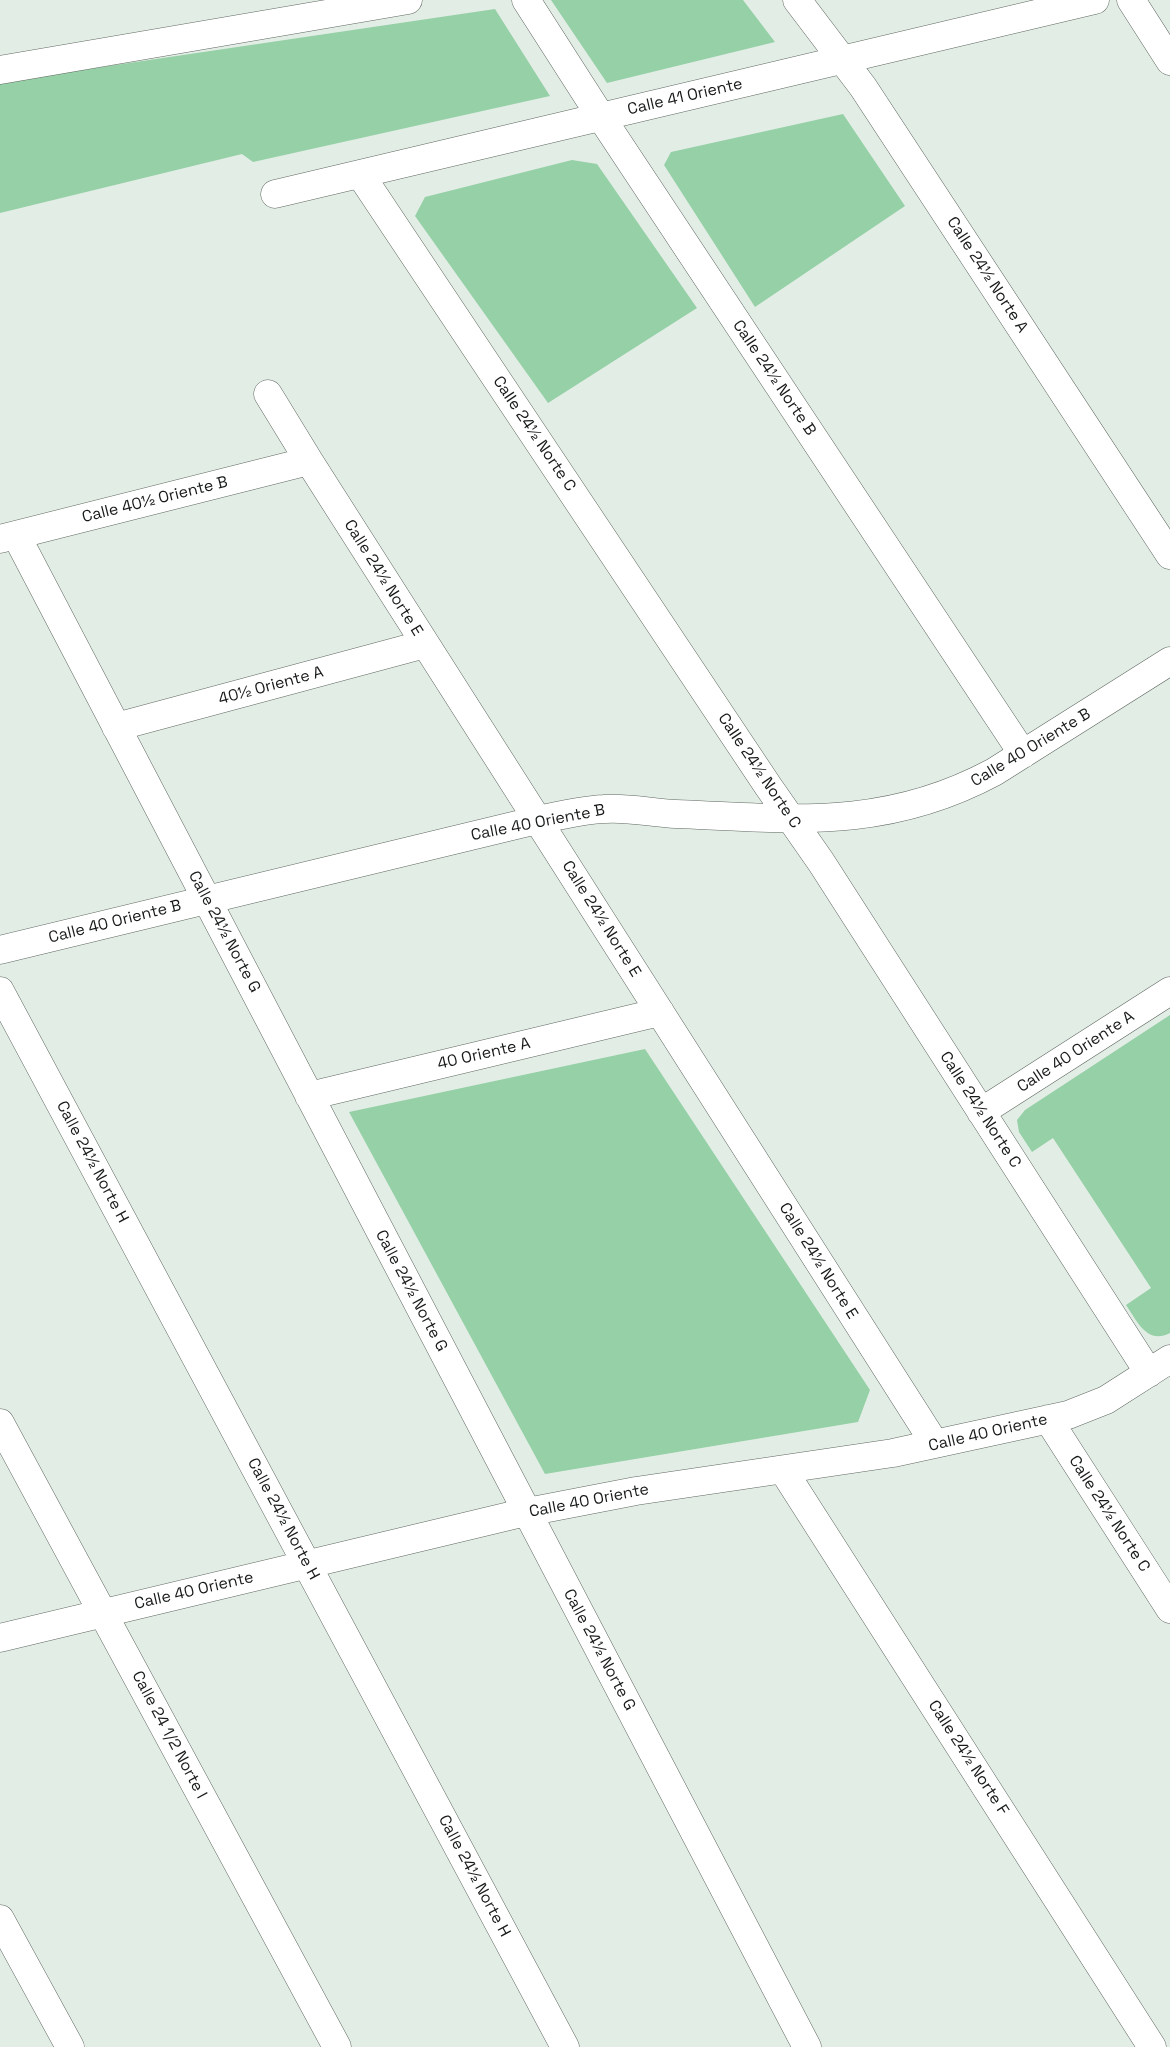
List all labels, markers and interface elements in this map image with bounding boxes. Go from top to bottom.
street label: Calle 41 Oriente [626,74,744,120]
street label: Calle 24½ Norte A [942,213,1032,337]
street label: Calle 24½ Norte B [728,317,820,439]
street label: Calle 24½ Norte C [488,373,580,495]
street label: Calle 40½ Oriente B [80,473,230,527]
street label: Calle 24½ Norte E [339,516,427,640]
street label: 40½ Oriente A [216,663,326,709]
street label: Calle 40 Oriente B [968,705,1094,791]
street label: Calle 24½ Norte C [713,710,805,832]
street label: Calle 40 Oriente B [469,801,607,845]
street label: Calle 24½ Norte E [557,857,645,981]
street label: Calle 24½ Norte G [184,868,264,996]
street label: Calle 40 Oriente B [47,896,183,948]
street label: Calle 40 Oriente A [1014,1007,1138,1097]
street label: 40 Oriente A [436,1034,532,1074]
street label: Calle 24½ Norte C [935,1048,1025,1172]
street label: Calle 24½ Norte H [52,1098,132,1226]
street label: Calle 24½ Norte E [774,1199,862,1323]
street label: Calle 24½ Norte G [371,1227,451,1355]
street label: Calle 40 Oriente [927,1410,1049,1456]
street label: Calle 24½ Norte C [1064,1452,1154,1576]
street label: Calle 24½ Norte H [243,1455,323,1583]
street label: Calle 40 Oriente [528,1480,650,1522]
street label: Calle 40 Oriente [133,1568,255,1614]
street label: Calle 24½ Norte G [559,1586,639,1714]
street label: Calle 24 1/2 Norte I [127,1668,211,1802]
street label: Calle 24½ Norte F [924,1697,1012,1819]
street label: Calle 24½ Norte H [434,1812,514,1940]

